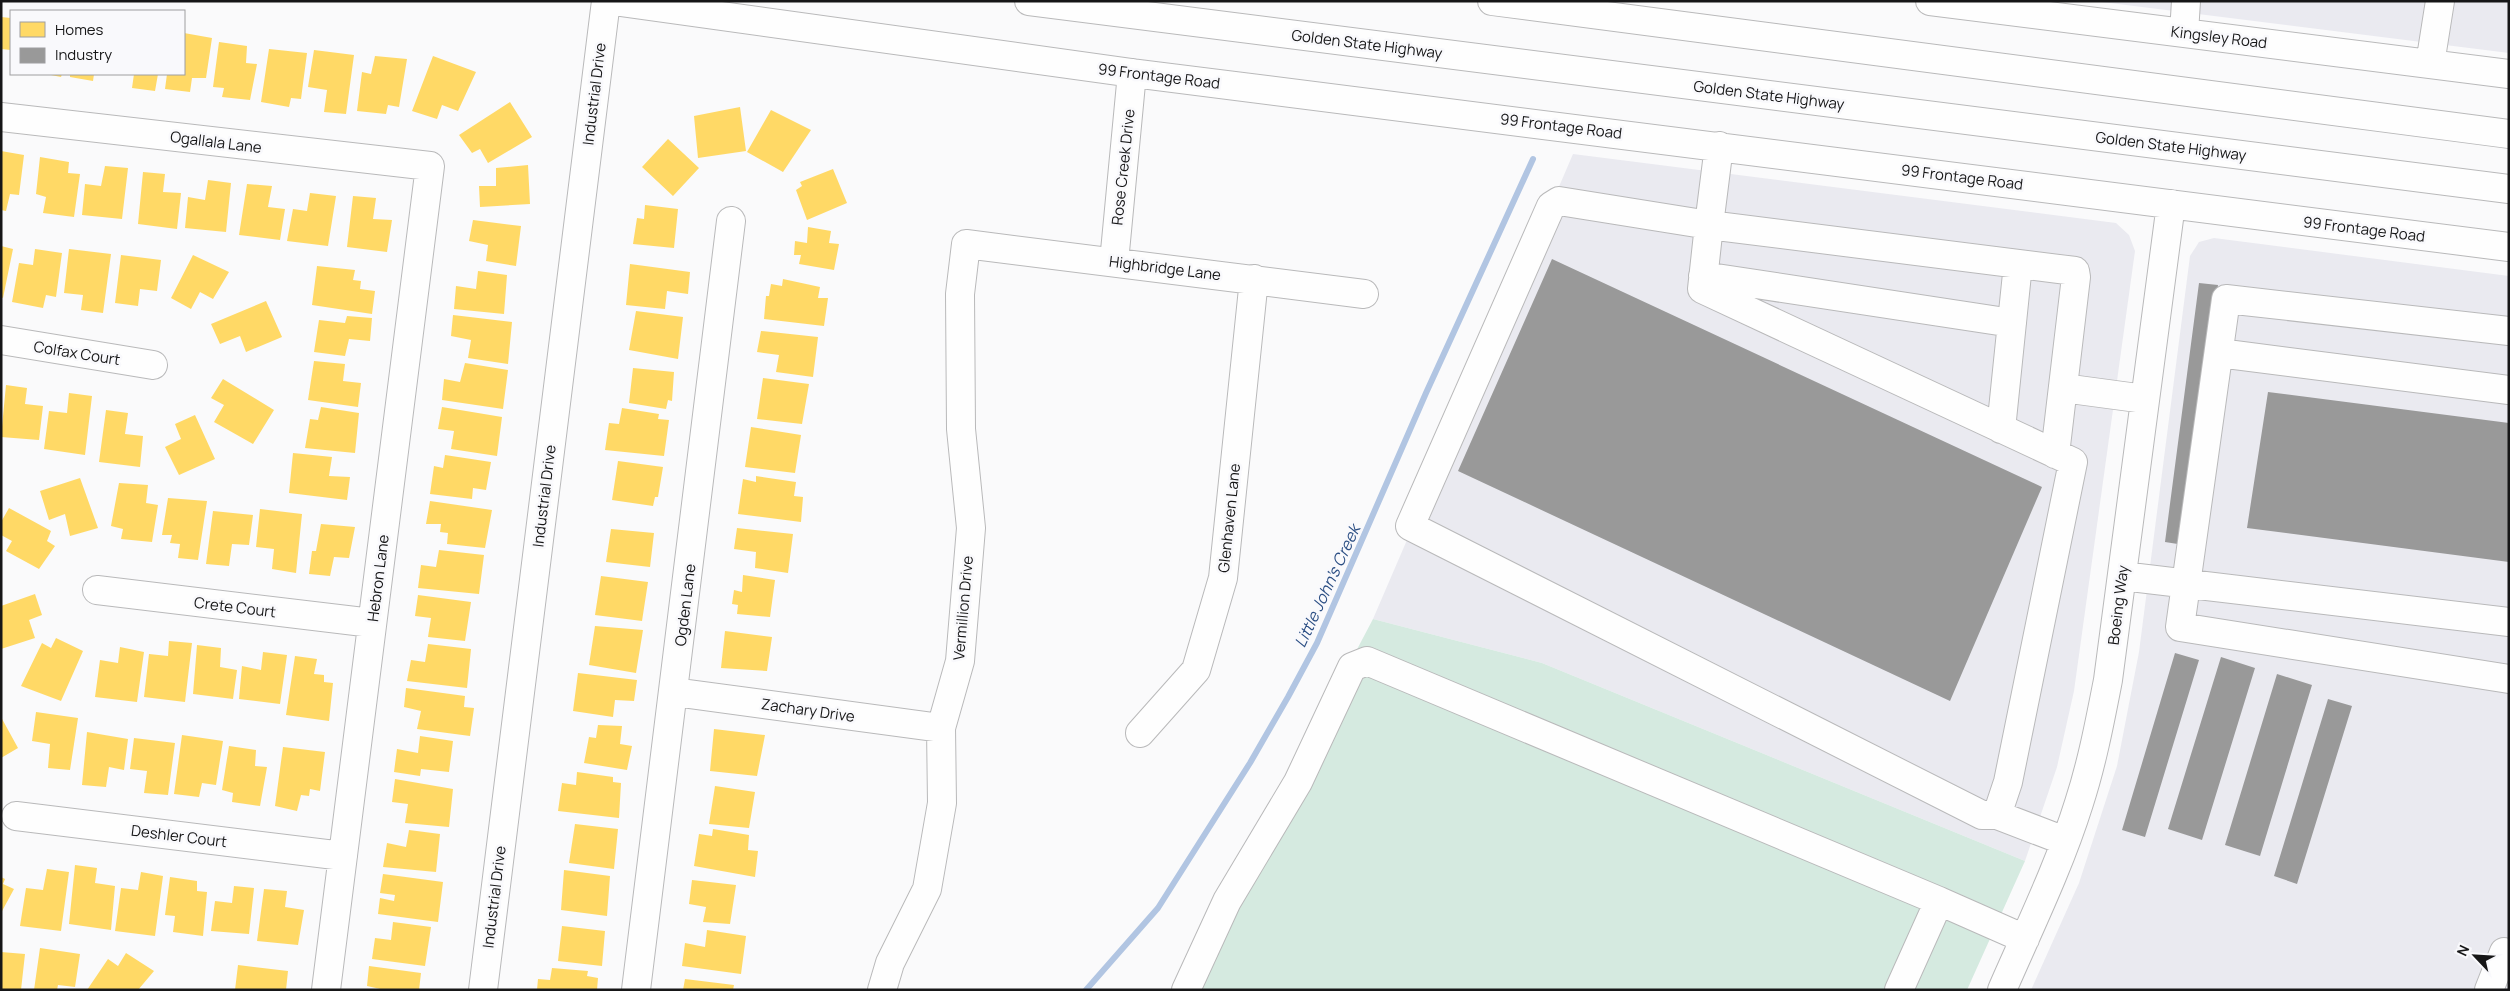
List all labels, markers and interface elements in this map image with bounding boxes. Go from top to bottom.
legend [10,10,185,75]
text: Homes [55,19,104,40]
street label: Kingsley Road [2170,21,2268,53]
street label: Golden State Highway [1290,24,1444,64]
street label: Industrial Drive [577,41,611,146]
text: Industry [55,44,112,65]
street label: 99 Frontage Road [1097,58,1221,94]
street label: Golden State Highway [1692,75,1846,115]
street label: Rose Creek Drive [1106,108,1140,226]
street label: 99 Frontage Road [1499,108,1623,144]
street label: Ogallala Lane [169,126,263,158]
street label: Golden State Highway [2094,126,2248,166]
street label: 99 Frontage Road [1900,159,2024,195]
street label: 99 Frontage Road [2302,211,2426,247]
street label: Highbridge Lane [1108,251,1222,285]
street label: Colfax Court [32,336,122,370]
street label: Industrial Drive [527,443,561,548]
street label: Glenhaven Lane [1213,462,1245,574]
water label: Little John's Creek [1289,519,1366,651]
street label: Hebron Lane [362,533,394,623]
street label: Vermillion Drive [948,555,978,661]
street label: Ogden Lane [670,562,700,647]
street label: Boeing Way [2103,564,2133,646]
street label: Crete Court [193,592,277,622]
street label: Zachary Drive [760,693,856,727]
street label: Deshler Court [130,820,228,852]
street label: Industrial Drive [477,844,511,949]
north arrow [2450,931,2500,981]
text: N [2452,942,2474,959]

